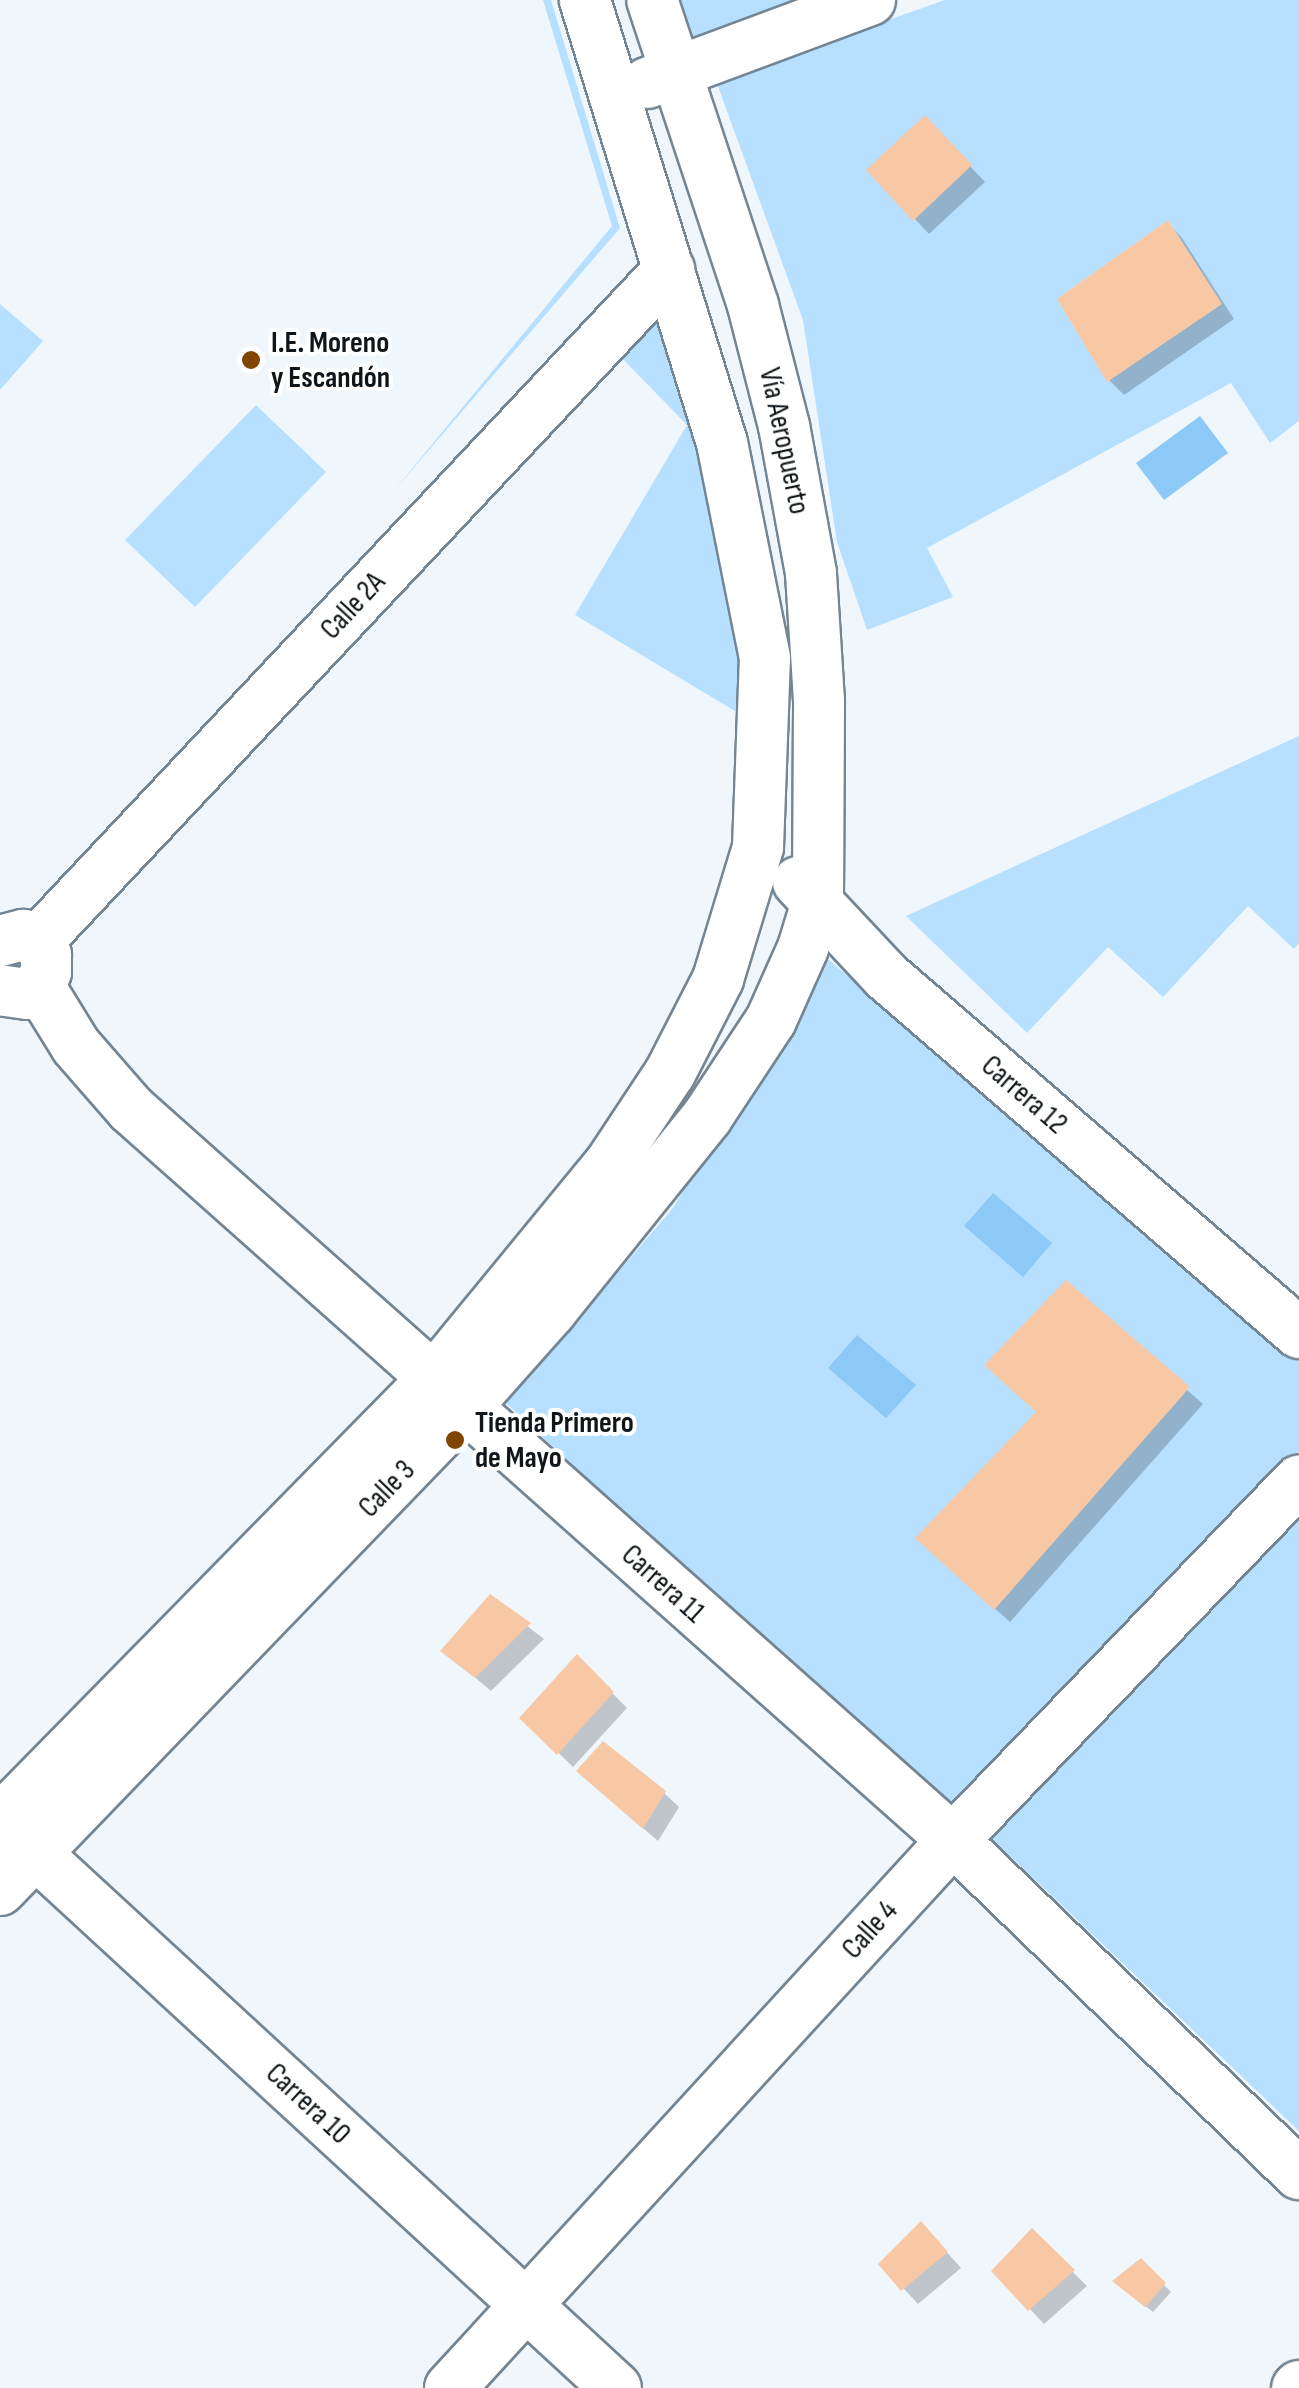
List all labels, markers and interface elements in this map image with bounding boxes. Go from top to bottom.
place label: I.E. Moreno y Escandón [271,325,390,396]
marker: I.E. Moreno y Escandón [240,349,262,371]
street label: Vía Aeropuerto [751,365,817,517]
street label: Calle 2A [313,565,393,647]
street label: Carrera 12 [974,1048,1074,1142]
place label: Tienda Primero de Mayo [475,1405,634,1476]
marker: Tienda Primero de Mayo [444,1429,466,1451]
street label: Calle 3 [351,1453,423,1525]
street label: Carrera 11 [614,1537,712,1631]
street label: Calle 4 [835,1893,905,1967]
street label: Carrera 10 [258,2056,358,2152]

